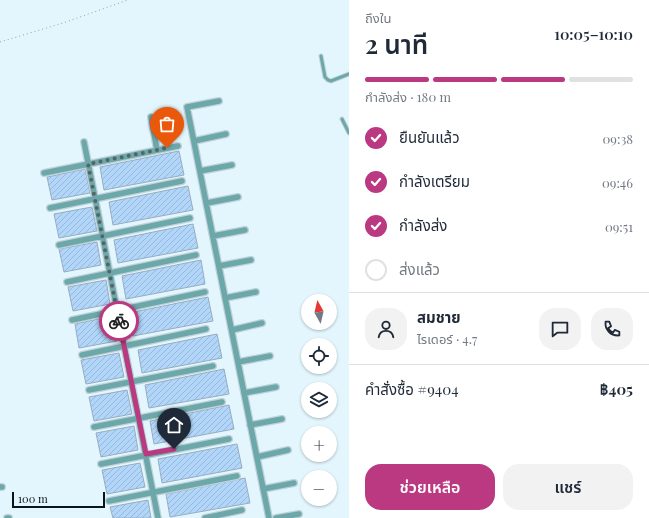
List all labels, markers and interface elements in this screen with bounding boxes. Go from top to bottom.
text: ถึงใน [365,9,391,26]
text: 10:05–10:10 [554,24,633,44]
text: 2 นาที [365,26,428,61]
text: กำลังส่ง · 180 m [365,88,451,105]
pin [150,107,184,148]
icon: bag [156,113,178,135]
icon: check [365,127,387,149]
text: ยืนยันแล้ว [399,127,460,147]
text: 09:38 [603,130,633,147]
icon: check [365,171,387,193]
text: กำลังเตรียม [399,171,470,191]
text: 09:46 [602,174,633,191]
icon: check [365,215,387,237]
text: กำลังส่ง [399,215,447,235]
text: 09:51 [605,218,633,235]
text: ส่งแล้ว [399,259,440,279]
north arrow [301,294,337,330]
map controls [301,294,337,506]
courier [99,301,139,341]
text: สมชาย [417,307,461,327]
button: person [365,308,407,350]
button: chat [539,308,581,350]
button: phone [591,308,633,350]
icon: bike [108,310,130,332]
text: ไรเดอร์ · 4.7 [417,330,477,347]
button: locate [301,338,337,374]
text: คำสั่งซื้อ #9404 [365,379,459,399]
text: ฿405 [600,379,633,399]
button: layers [301,382,337,418]
pin [157,408,191,449]
icon: home [163,414,185,436]
button: + [301,426,337,462]
button: ช่วยเหลือ [365,464,495,510]
button: แชร์ [503,464,633,510]
button: − [301,470,337,506]
scale bar [12,490,105,509]
text: 100 m [18,491,48,506]

